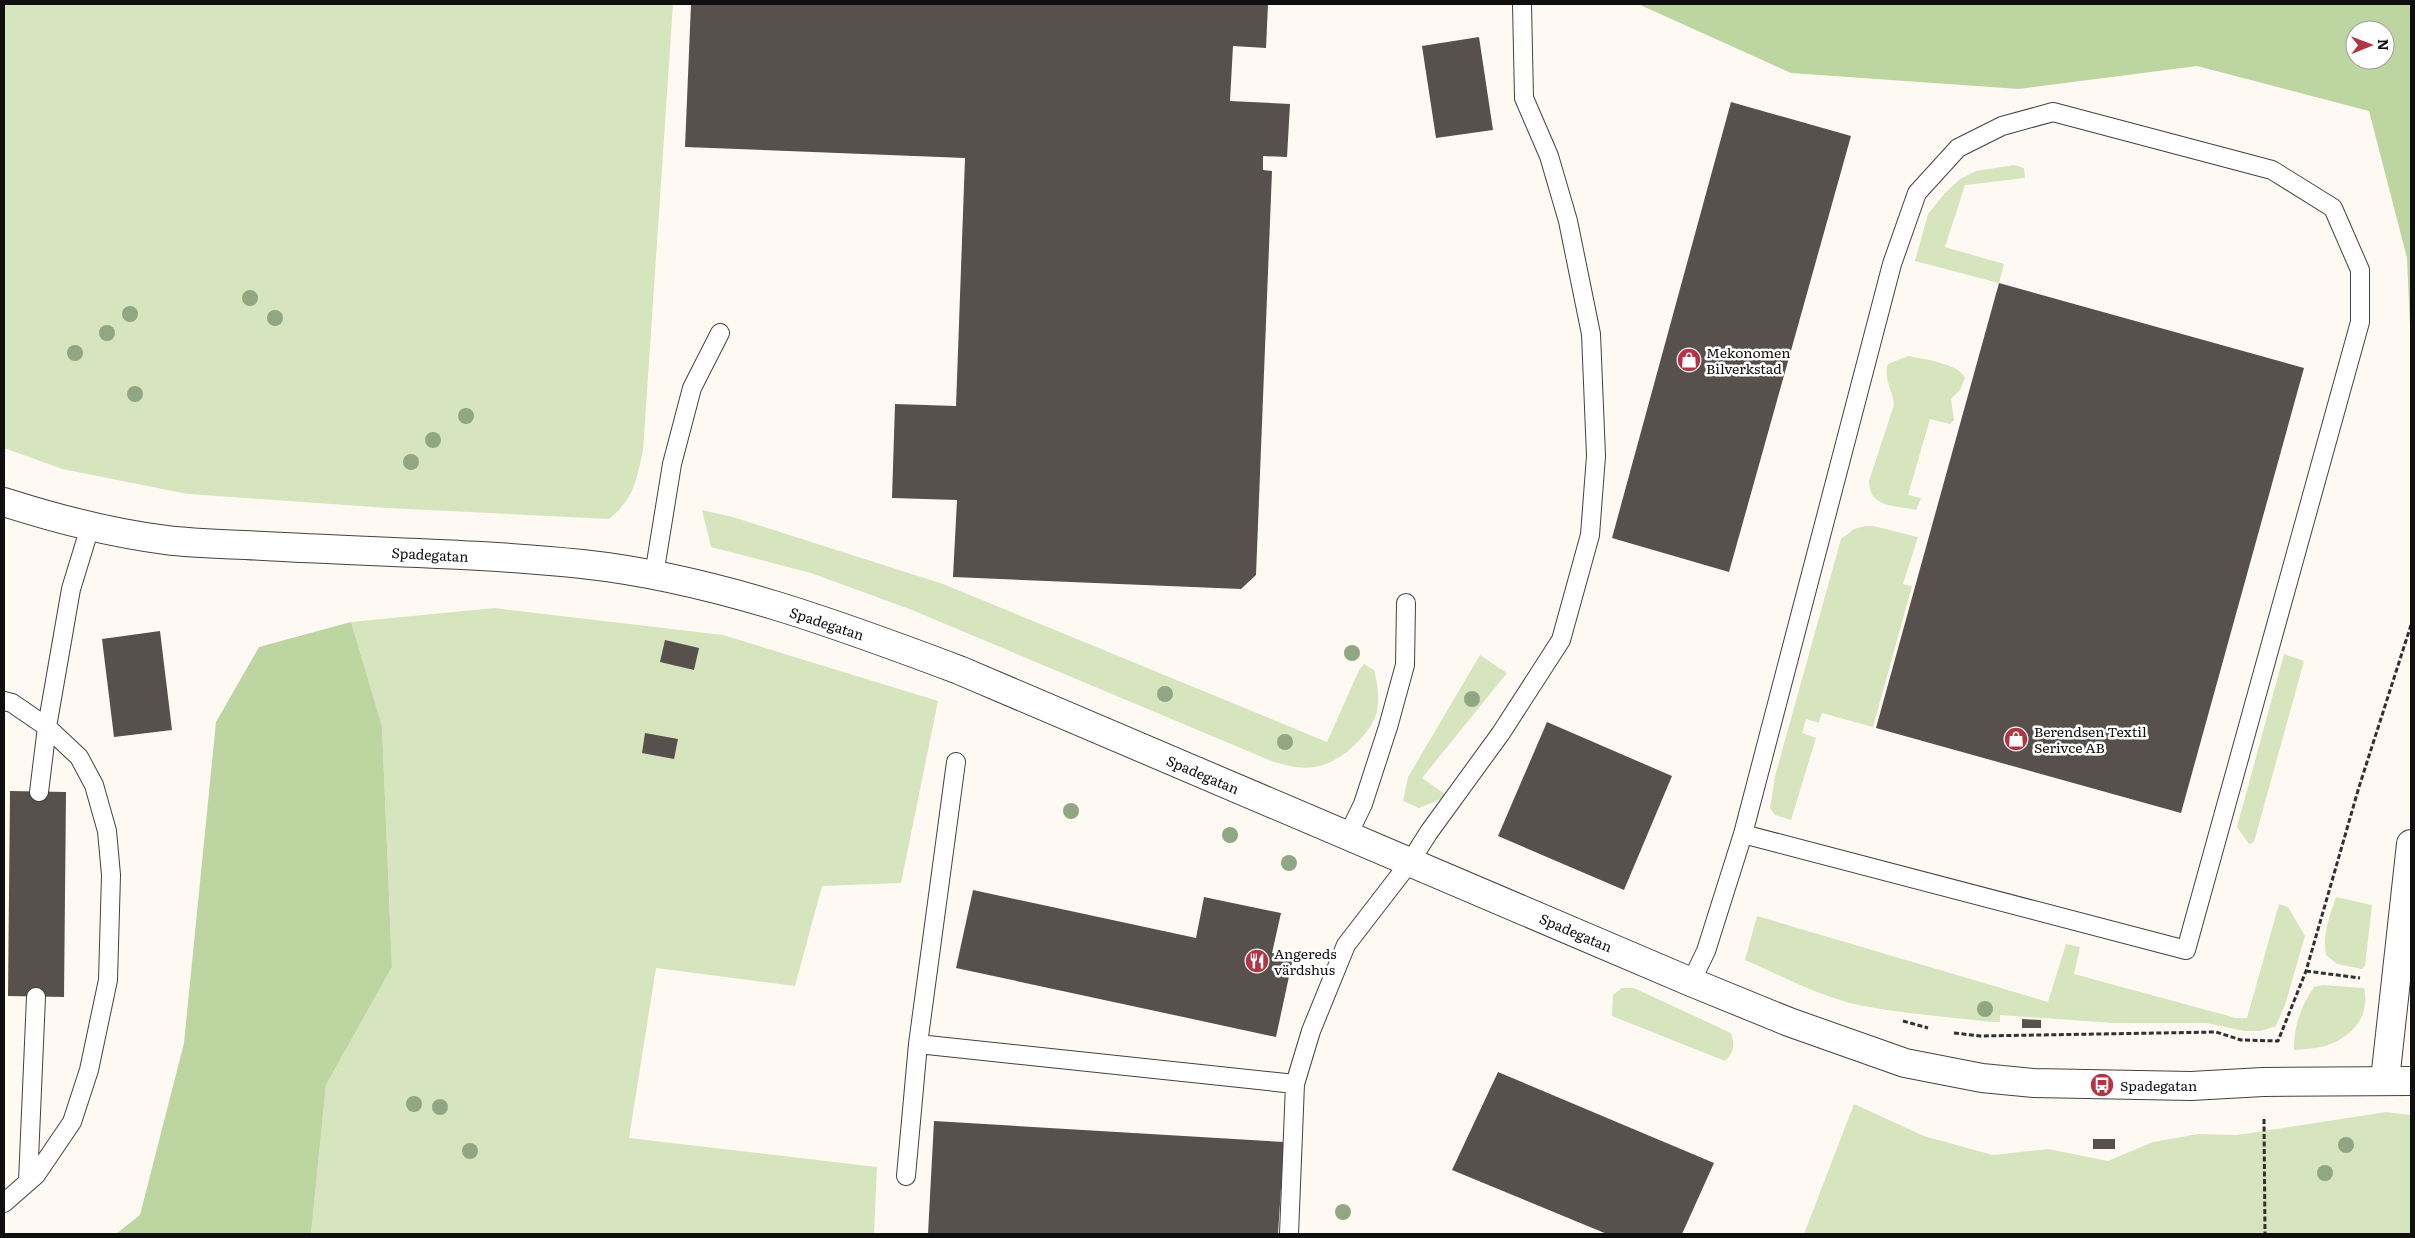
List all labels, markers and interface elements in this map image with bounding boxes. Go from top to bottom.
north arrow [2345,20,2395,70]
text: N [2374,39,2394,51]
place label: Mekonomen Bilverkstad [1706,342,1790,378]
shop icon: Mekonomen Bilverkstad [1676,347,1702,373]
street label: Spadegatan [391,542,469,566]
street label: Spadegatan [787,602,867,644]
place label: Berendsen Textil Serivce AB [2034,721,2147,757]
shop icon: Berendsen Textil Serivce AB [2003,726,2029,752]
street label: Spadegatan [1164,750,1242,798]
street label: Spadegatan [1537,908,1615,956]
place label: Angereds värdshus [1274,943,1337,979]
restaurant icon: Angereds värdshus [1244,948,1270,974]
bus stop icon: Spadegatan [2089,1072,2115,1098]
place label: Spadegatan [2120,1075,2197,1095]

